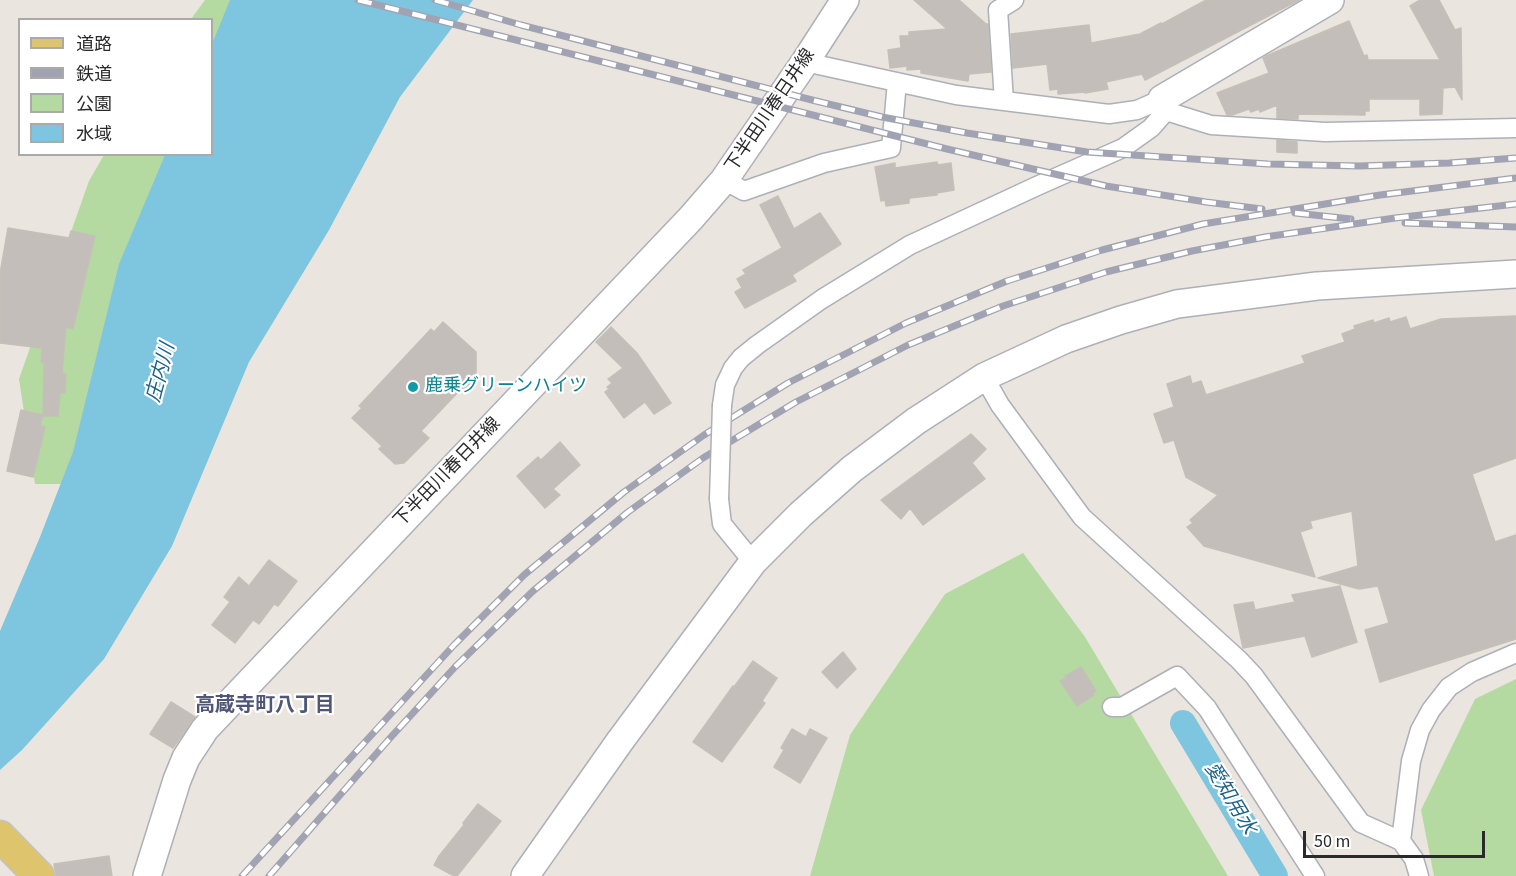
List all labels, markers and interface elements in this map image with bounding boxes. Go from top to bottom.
legend [18,18,213,156]
text: 道路 [76,32,112,57]
street label: 下半田川春日井線 [722,45,820,177]
text: 鉄道 [76,62,112,87]
text: 公園 [76,92,112,117]
text: 水域 [76,122,112,147]
water label: 庄内川 [143,341,181,405]
place label: 鹿乗グリーンハイツ [425,376,587,398]
marker: 鹿乗グリーンハイツ [406,380,420,394]
street label: 下半田川春日井線 [390,414,506,532]
district label: 高蔵寺町八丁目 [195,695,335,719]
water label: 愛知用水 [1198,759,1260,839]
scale bar [1306,819,1488,857]
text: 50 m [1314,829,1350,854]

